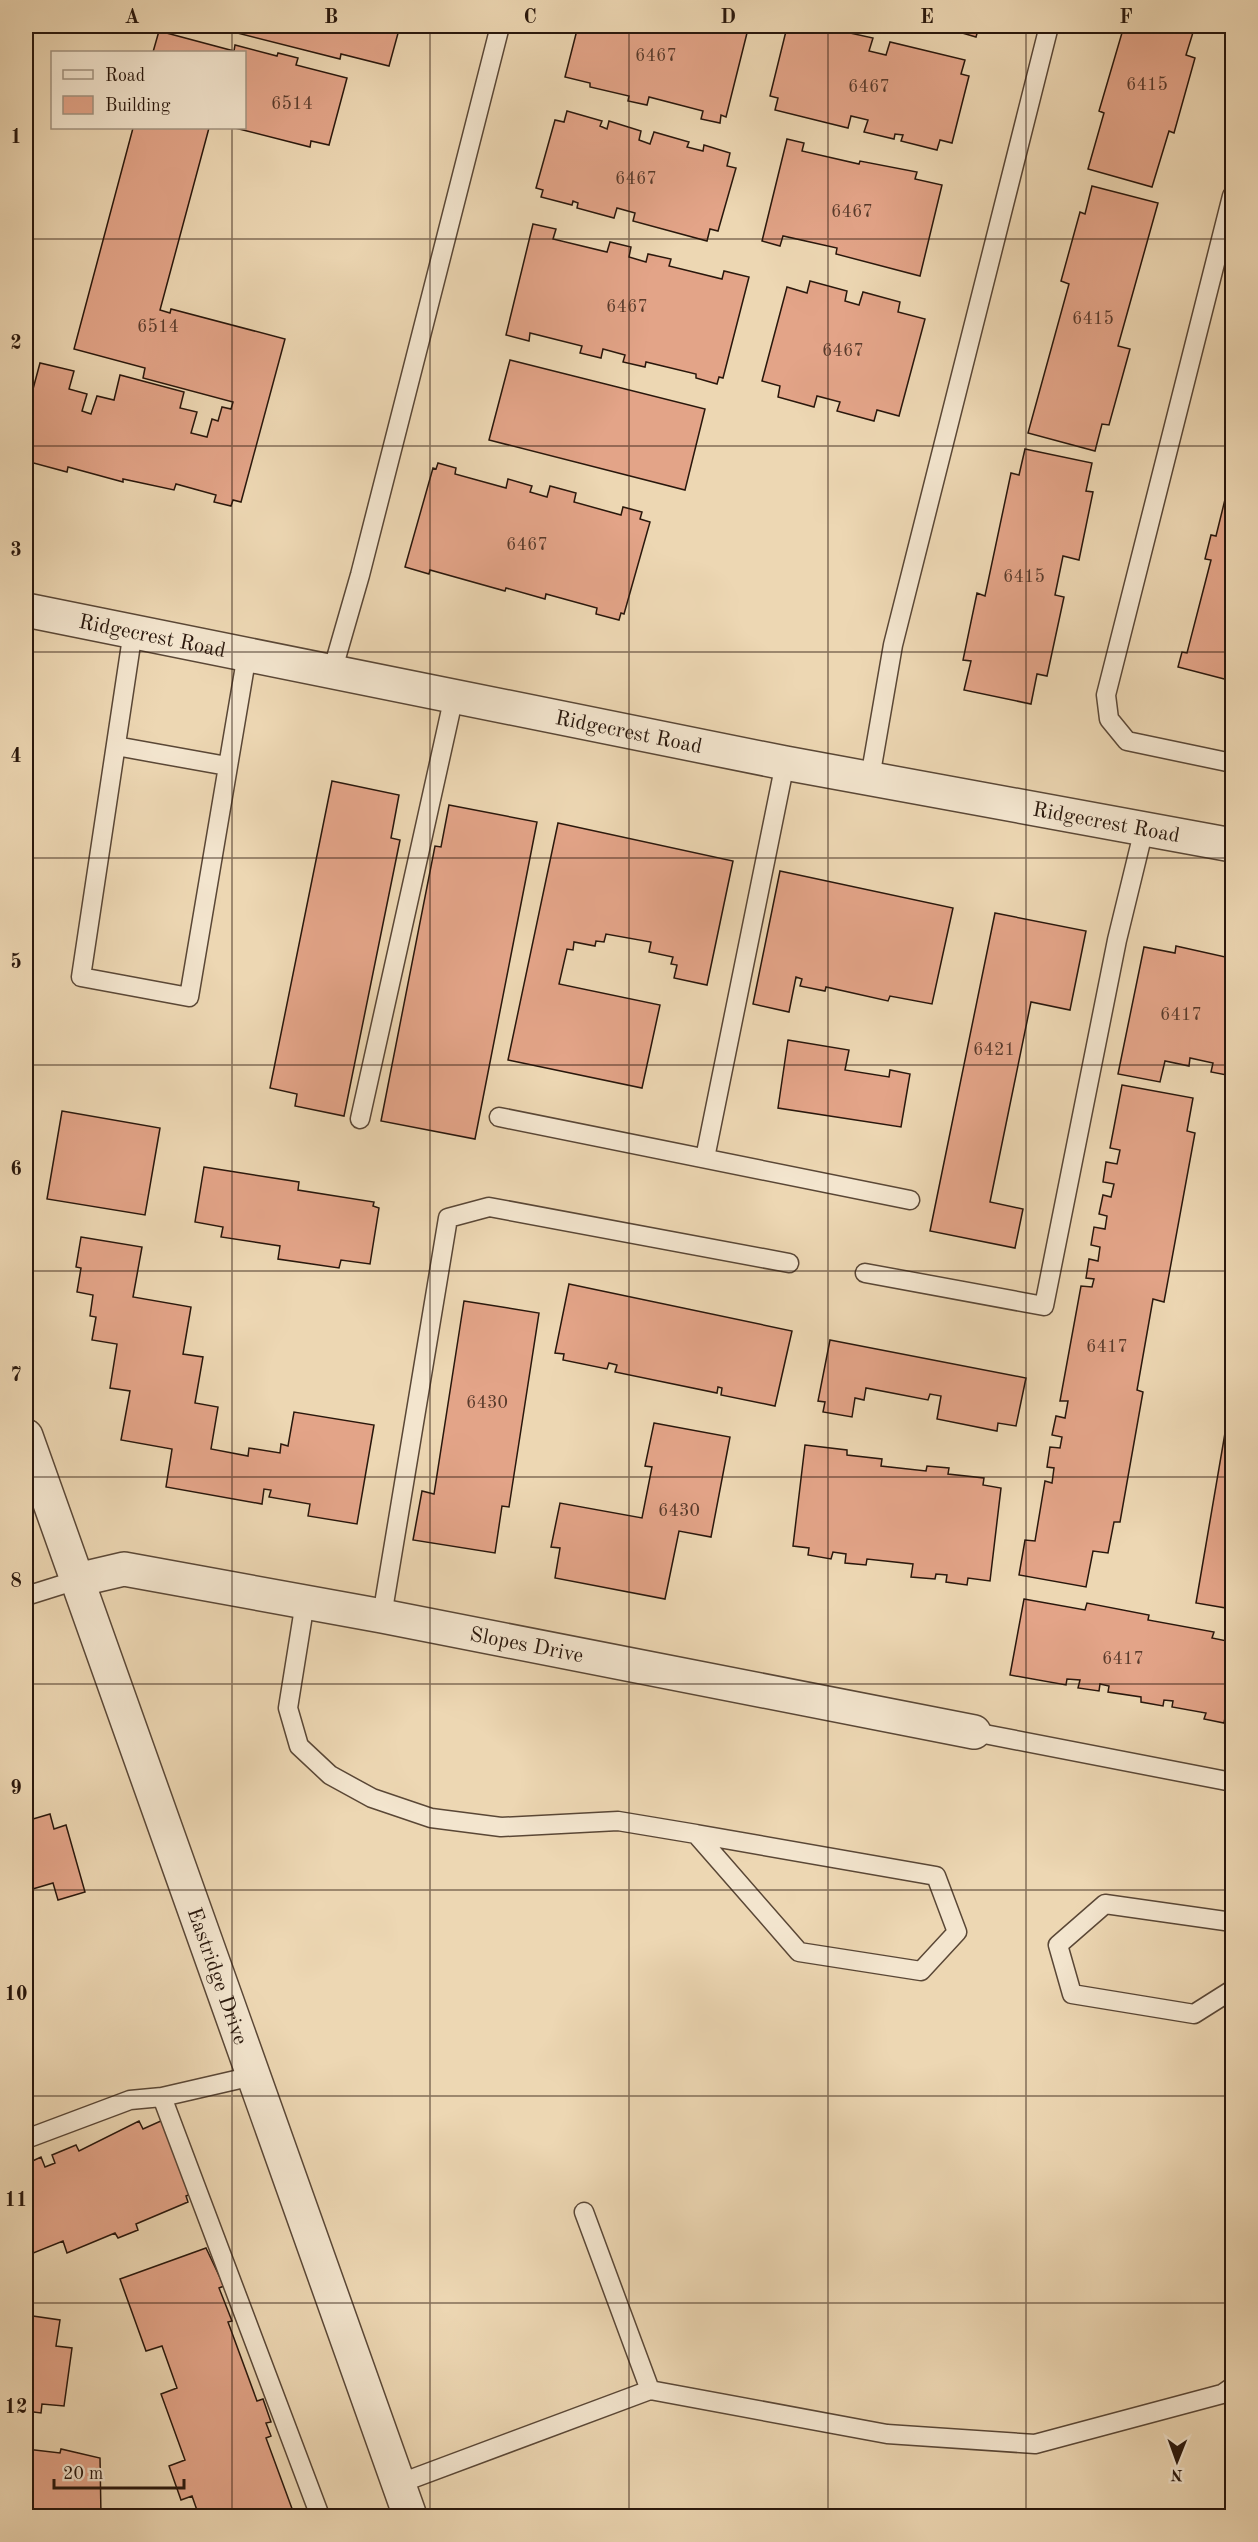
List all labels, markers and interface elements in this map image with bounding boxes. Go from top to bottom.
text: A [124,8,140,28]
text: B [324,8,338,28]
text: C [523,8,537,28]
text: D [720,8,736,28]
text: E [920,8,934,28]
text: F [1119,8,1133,28]
house number: 6467 [635,47,677,65]
legend [51,51,246,129]
text: Road [105,67,145,85]
house number: 6415 [1126,76,1168,94]
house number: 6467 [848,78,890,96]
house number: 6514 [271,95,313,113]
text: Building [105,97,171,115]
text: 1 [10,128,22,148]
house number: 6467 [615,170,657,188]
house number: 6467 [831,203,873,221]
house number: 6467 [606,298,648,316]
house number: 6415 [1072,310,1114,328]
house number: 6514 [137,318,179,336]
text: 2 [10,334,22,354]
house number: 6467 [822,342,864,360]
house number: 6467 [506,536,548,554]
text: 3 [10,541,22,561]
house number: 6415 [1003,568,1045,586]
street label: Ridgecrest Road [77,612,227,662]
street label: Ridgecrest Road [553,708,704,758]
text: 4 [10,747,22,767]
street label: Ridgecrest Road [1031,800,1181,847]
text: 5 [10,952,22,973]
house number: 6417 [1160,1006,1202,1024]
house number: 6421 [973,1041,1015,1059]
text: 6 [10,1160,22,1180]
house number: 6417 [1086,1338,1128,1356]
text: 7 [10,1366,22,1386]
house number: 6430 [466,1394,508,1412]
house number: 6430 [658,1502,700,1520]
text: 8 [10,1572,22,1592]
street label: Slopes Drive [468,1624,585,1667]
house number: 6417 [1102,1650,1144,1668]
text: 9 [10,1779,22,1799]
street label: Eastridge Drive [183,1905,251,2048]
text: 10 [4,1985,28,2005]
text: 11 [4,2191,28,2211]
text: 12 [4,2398,28,2418]
north arrow [1147,2431,1207,2491]
scale bar [54,2452,184,2490]
text: 20 m [63,2465,103,2483]
text: N [1170,2466,1183,2482]

